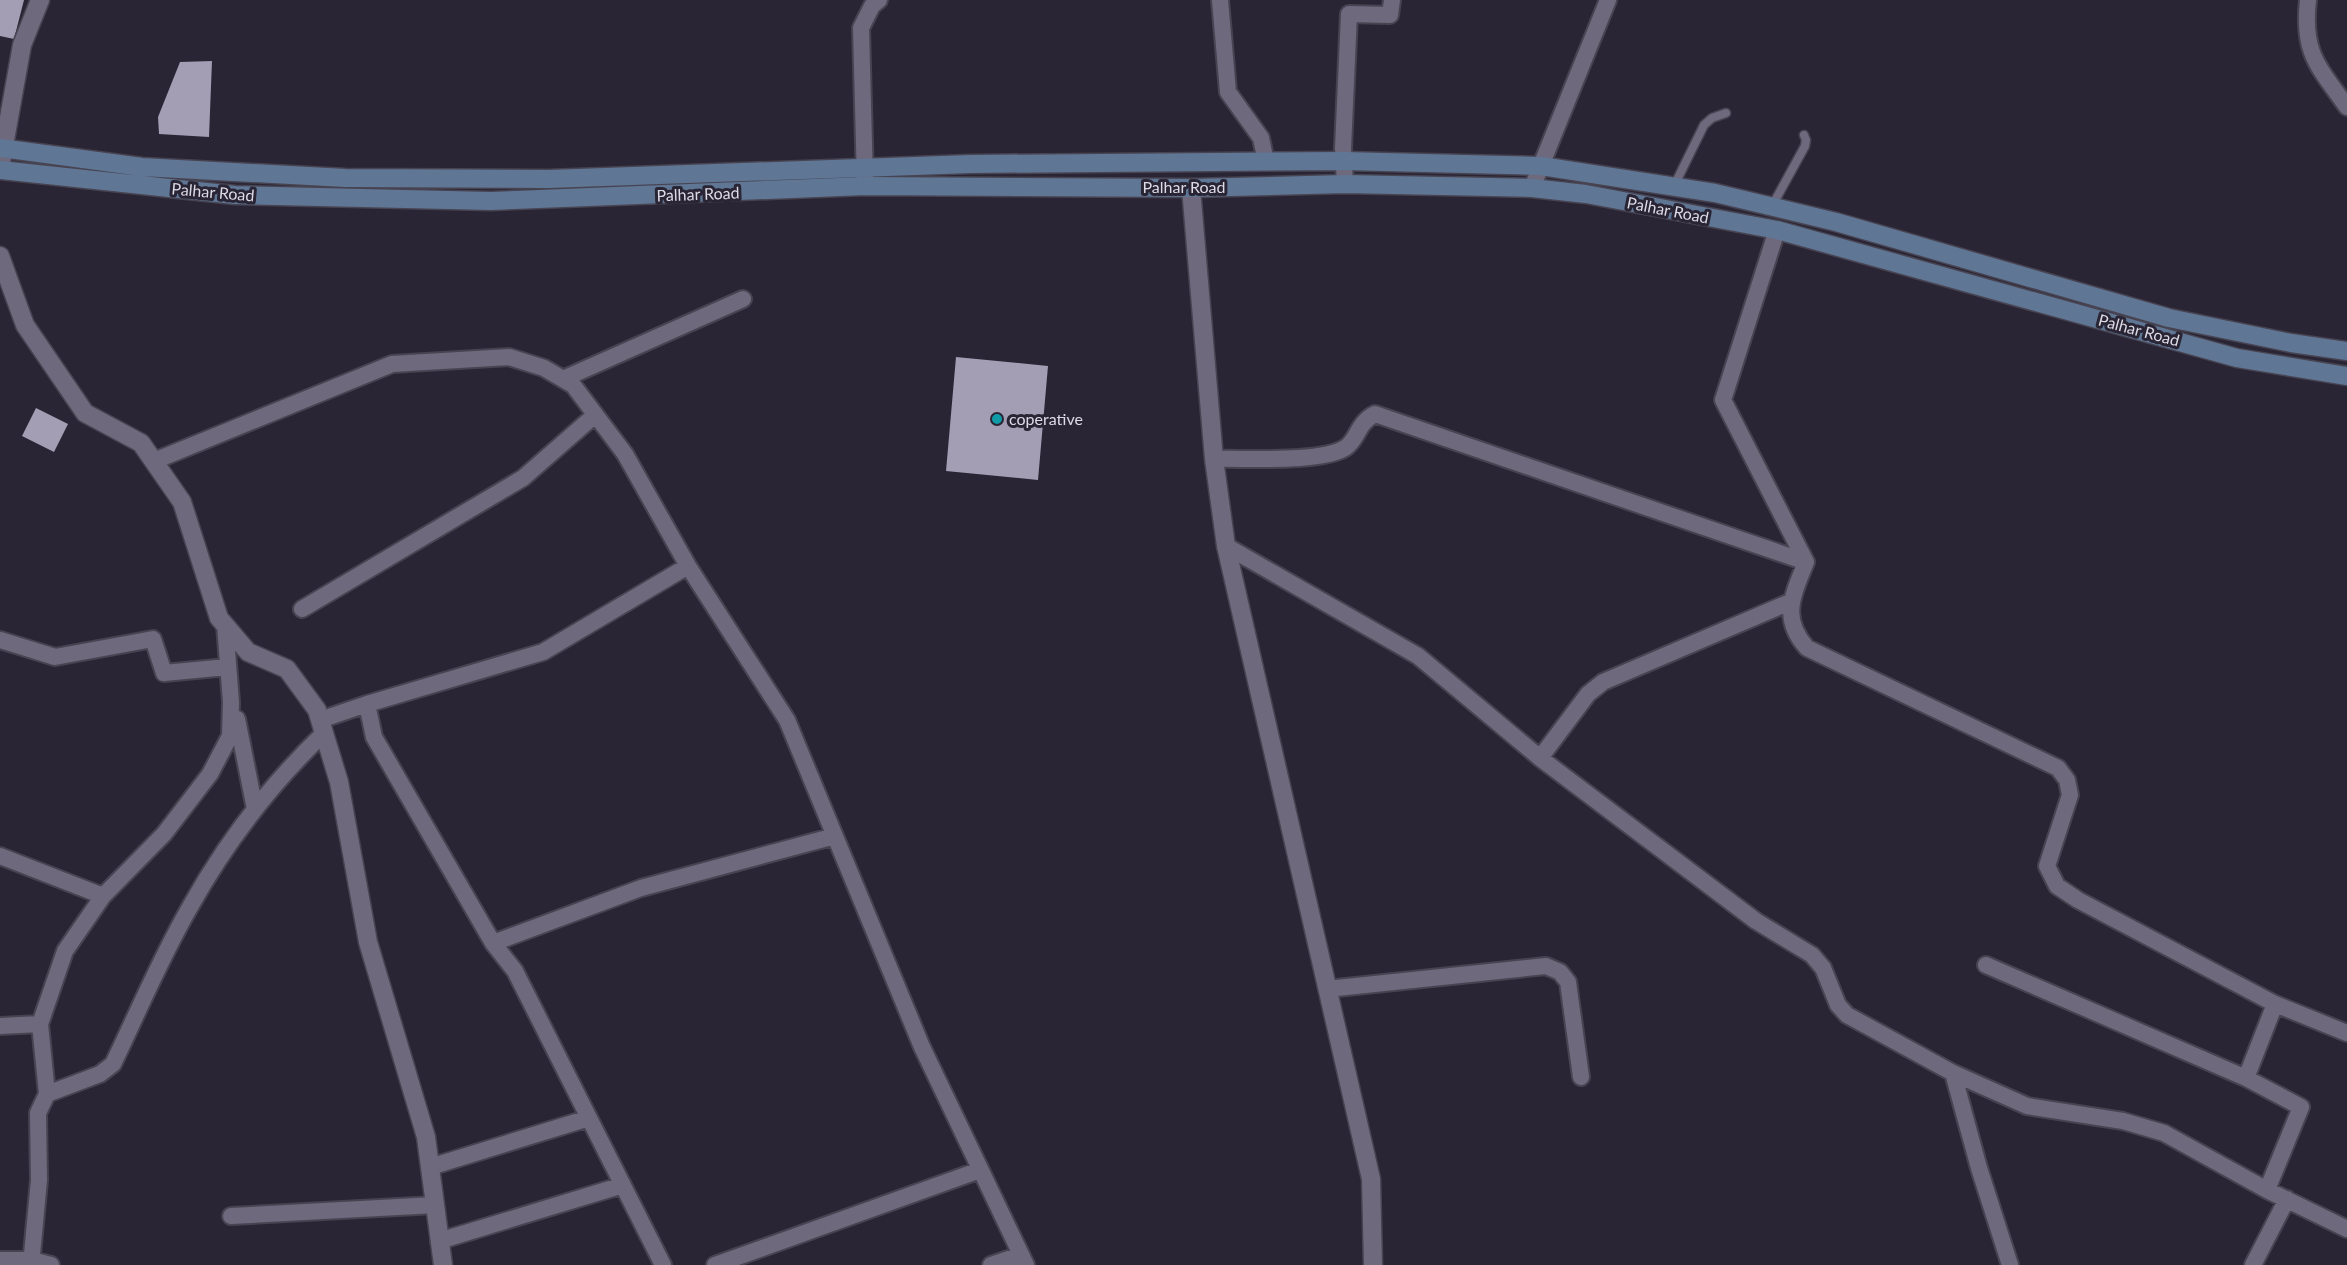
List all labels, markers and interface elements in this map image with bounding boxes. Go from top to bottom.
street label: Palhar Road [1142,177,1226,196]
street label: Palhar Road [171,178,255,205]
street label: Palhar Road [656,183,740,204]
street label: Palhar Road [1626,192,1711,227]
street label: Palhar Road [2097,310,2182,349]
place label: coperative [1009,409,1083,428]
marker: coperative [990,412,1004,426]

